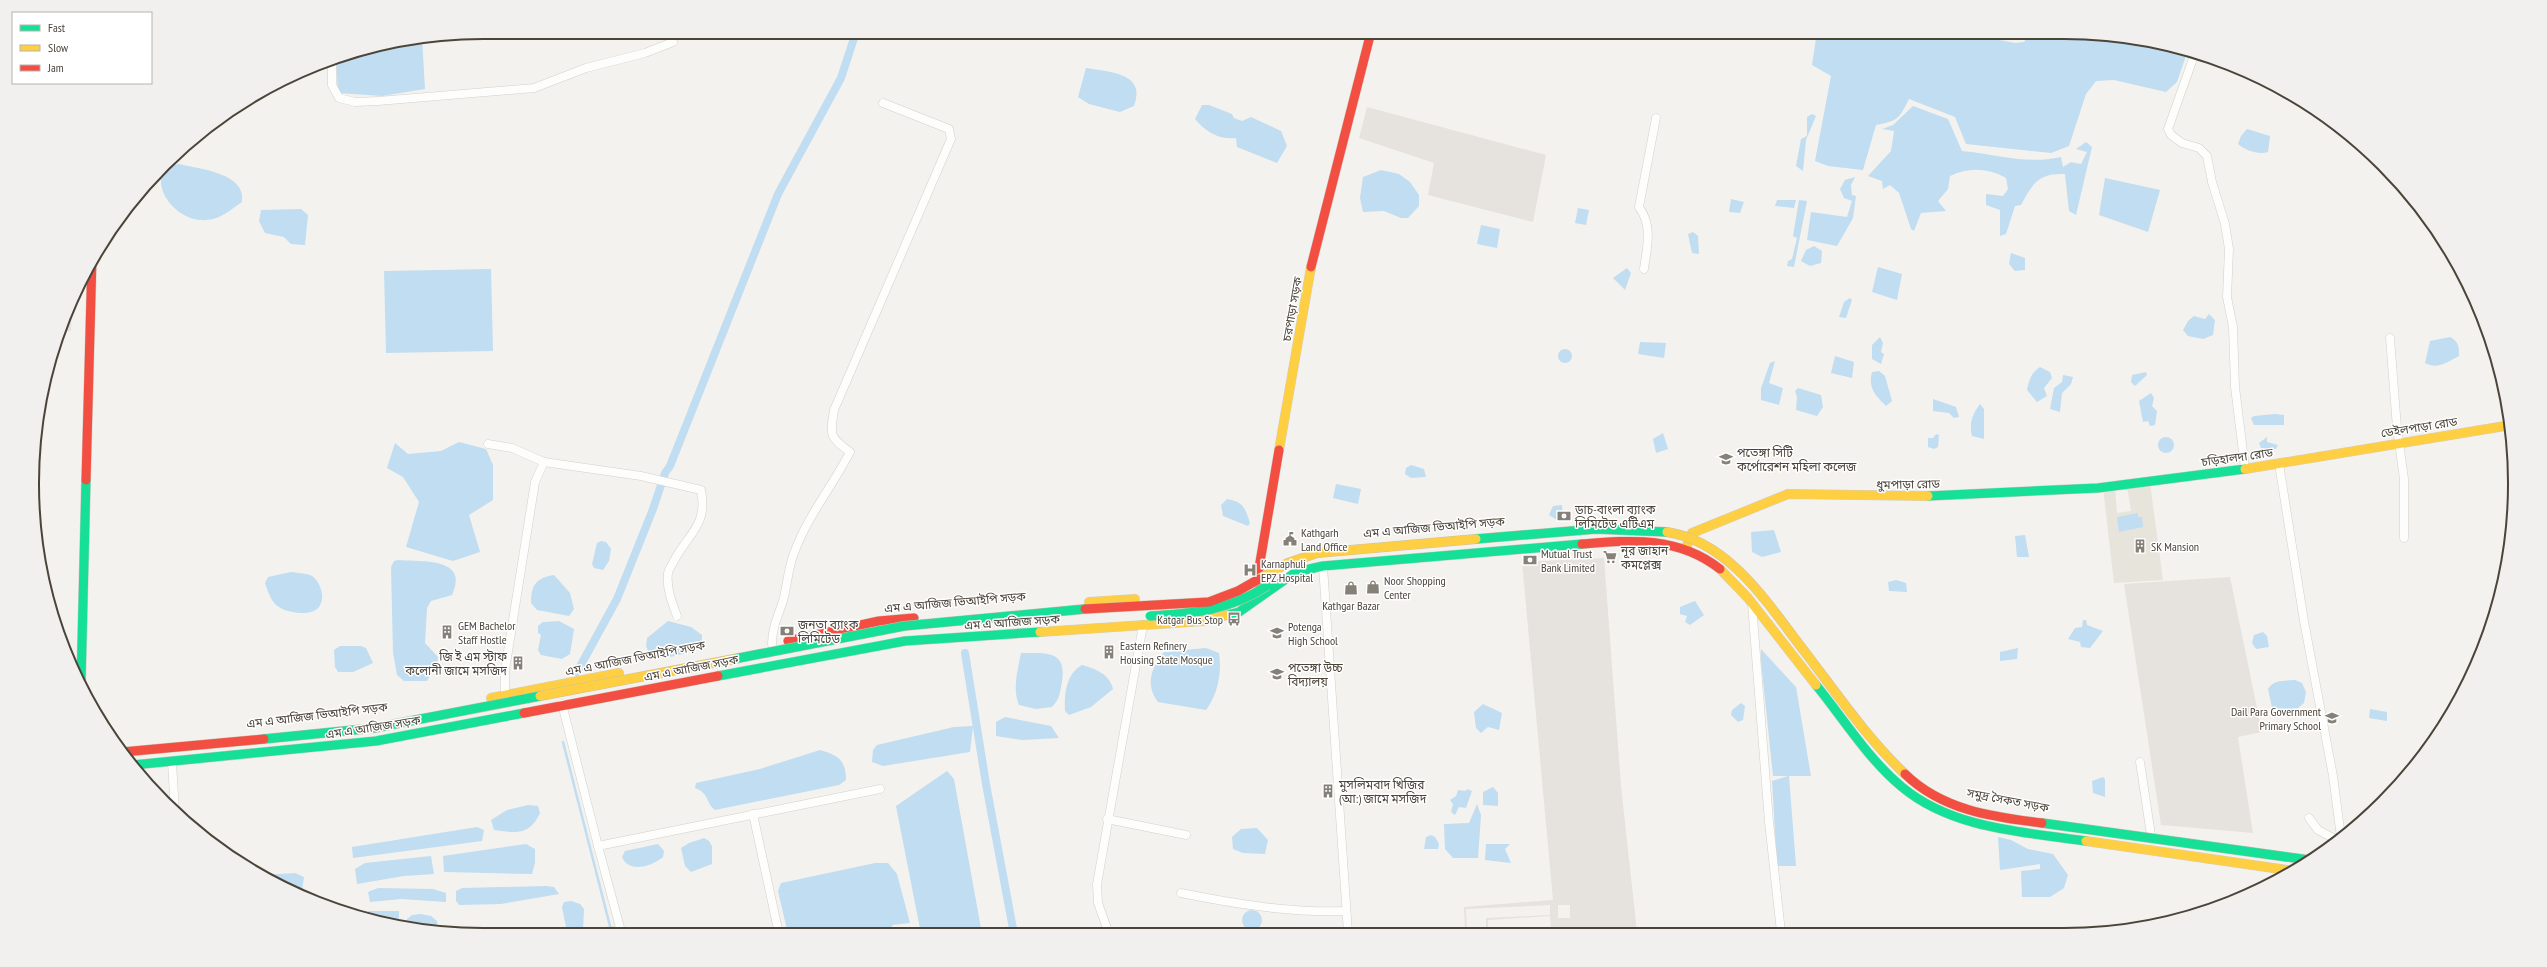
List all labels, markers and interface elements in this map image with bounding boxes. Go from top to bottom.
legend [12,12,152,84]
text: Fast [48,20,66,35]
text: Slow [48,40,69,55]
text: Jam [47,60,64,75]
street label: চরপাড়া সড়ক [1279,275,1305,343]
street label: ডেইলপাড়া রোড [2380,413,2459,440]
street label: চড়িহালদা রোড [2199,444,2274,470]
place label: পতেঙ্গা সিটি কর্পোরেশন মহিলা কলেজ [1736,445,1857,474]
school or university icon: পতেঙ্গা সিটি কর্পোরেশন মহিলা কলেজ [1718,451,1734,467]
street label: ধুমপাড়া রোড [1876,476,1940,493]
place label: ডাচ-বাংলা ব্যাংক লিমিটেড এটিএম [1574,502,1656,531]
bank icon: ডাচ-বাংলা ব্যাংক লিমিটেড এটিএম [1556,508,1572,524]
street label: এম এ আজিজ ভিআইপি সড়ক [1362,513,1506,541]
place label: Kathgarh Land Office [1301,525,1348,554]
public building icon: Kathgarh Land Office [1282,531,1298,547]
building icon: SK Mansion [2132,538,2148,554]
place label: SK Mansion [2151,539,2199,554]
place label: নূর জাহান কমপ্লেক্স [1620,543,1669,572]
place label: Mutual Trust Bank Limited [1541,546,1595,575]
supermarket icon: নূর জাহান কমপ্লেক্স [1602,549,1618,565]
bank icon: Mutual Trust Bank Limited [1522,552,1538,568]
place label: Karnaphuli EPZ Hospital [1261,556,1313,585]
hospital icon: Karnaphuli EPZ Hospital [1242,562,1258,578]
place label: Noor Shopping Center [1384,573,1446,602]
shop icon: Noor Shopping Center [1365,579,1381,595]
shop icon: Kathgar Bazar [1343,580,1359,596]
street label: এম এ আজিজ ভিআইপি সড়ক [883,588,1027,616]
place label: Kathgar Bazar [1322,598,1381,613]
street label: এম এ আজিজ সড়ক [964,611,1061,633]
bus stop icon: Katgar Bus Stop [1226,611,1242,627]
place label: Katgar Bus Stop [1157,612,1223,627]
place label: জনতা ব্যাংক লিমিটেড [797,617,859,646]
place label: GEM Bachelor Staff Hostle [458,618,516,647]
place label: Potenga High School [1288,619,1338,648]
bank icon: জনতা ব্যাংক লিমিটেড [779,623,795,639]
building icon: GEM Bachelor Staff Hostle [439,624,455,640]
school or university icon: Potenga High School [1269,625,1285,641]
street label: এম এ আজিজ ভিআইপি সড়ক [564,637,707,679]
place label: Eastern Refinery Housing State Mosque [1120,638,1213,667]
building icon: Eastern Refinery Housing State Mosque [1101,644,1117,660]
place label: জি ই এম স্টাফ কলোনী জামে মসজিদ [404,649,508,678]
street label: এম এ আজিজ সড়ক [642,651,740,685]
building icon: জি ই এম স্টাফ কলোনী জামে মসজিদ [510,655,526,671]
place label: পতেঙ্গা উচ্চ বিদ্যালয় [1287,660,1343,689]
school or university icon: পতেঙ্গা উচ্চ বিদ্যালয় [1269,666,1285,682]
street label: এম এ আজিজ ভিআইপি সড়ক [245,699,389,731]
place label: Dail Para Government Primary School [2231,704,2322,733]
school or university icon: Dail Para Government Primary School [2324,710,2340,726]
street label: এম এ আজিজ সড়ক [324,712,422,742]
place label: মুসলিমবাদ খিজির (আ:) জামে মসজিদ [1338,777,1427,806]
building icon: মুসলিমবাদ খিজির (আ:) জামে মসজিদ [1320,783,1336,799]
street label: সমুদ্র সৈকত সড়ক [1965,785,2051,816]

